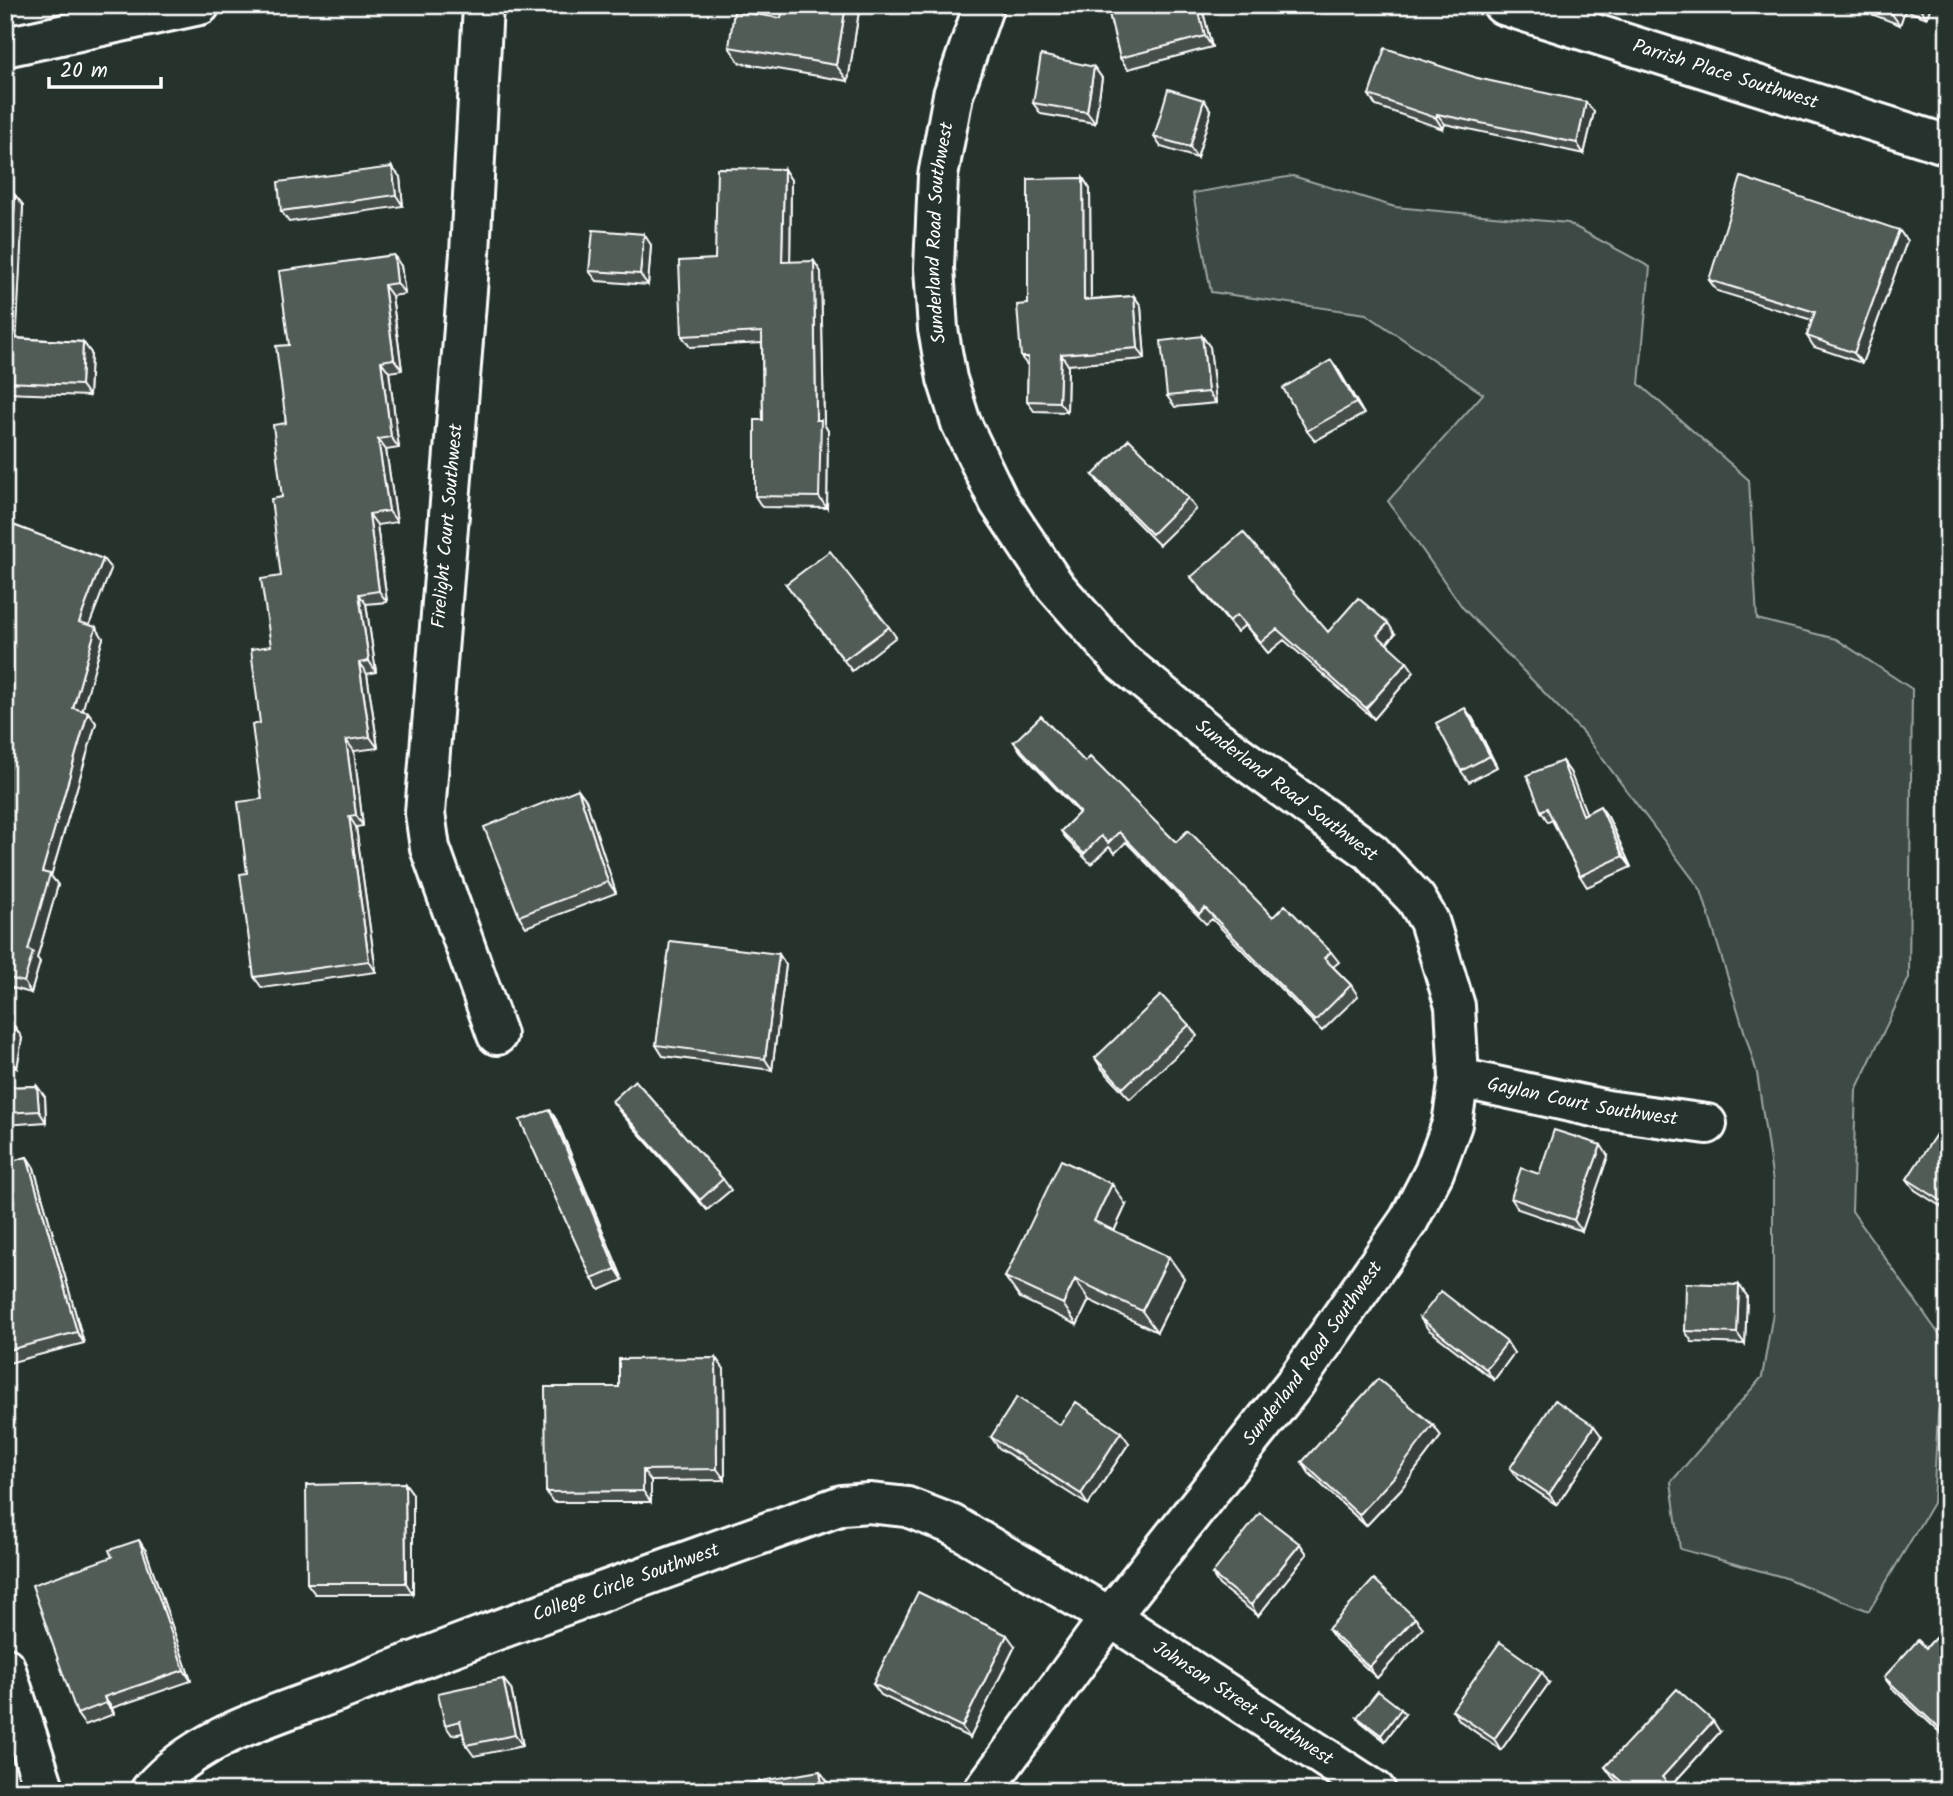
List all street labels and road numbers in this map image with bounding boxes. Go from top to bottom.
street label: Parrish Place Southwest [1629,32,1822,118]
street label: Sunderland Road Southwest [919,119,963,346]
street label: Firelight Court Southwest [424,422,472,630]
street label: Sunderland Road Southwest [1188,712,1384,870]
street label: Gaylan Court Southwest [1484,1070,1680,1135]
street label: Sunderland Road Southwest [1235,1255,1391,1453]
street label: College Circle Southwest [528,1535,724,1631]
street label: Johnson Street Southwest [1147,1634,1340,1774]

